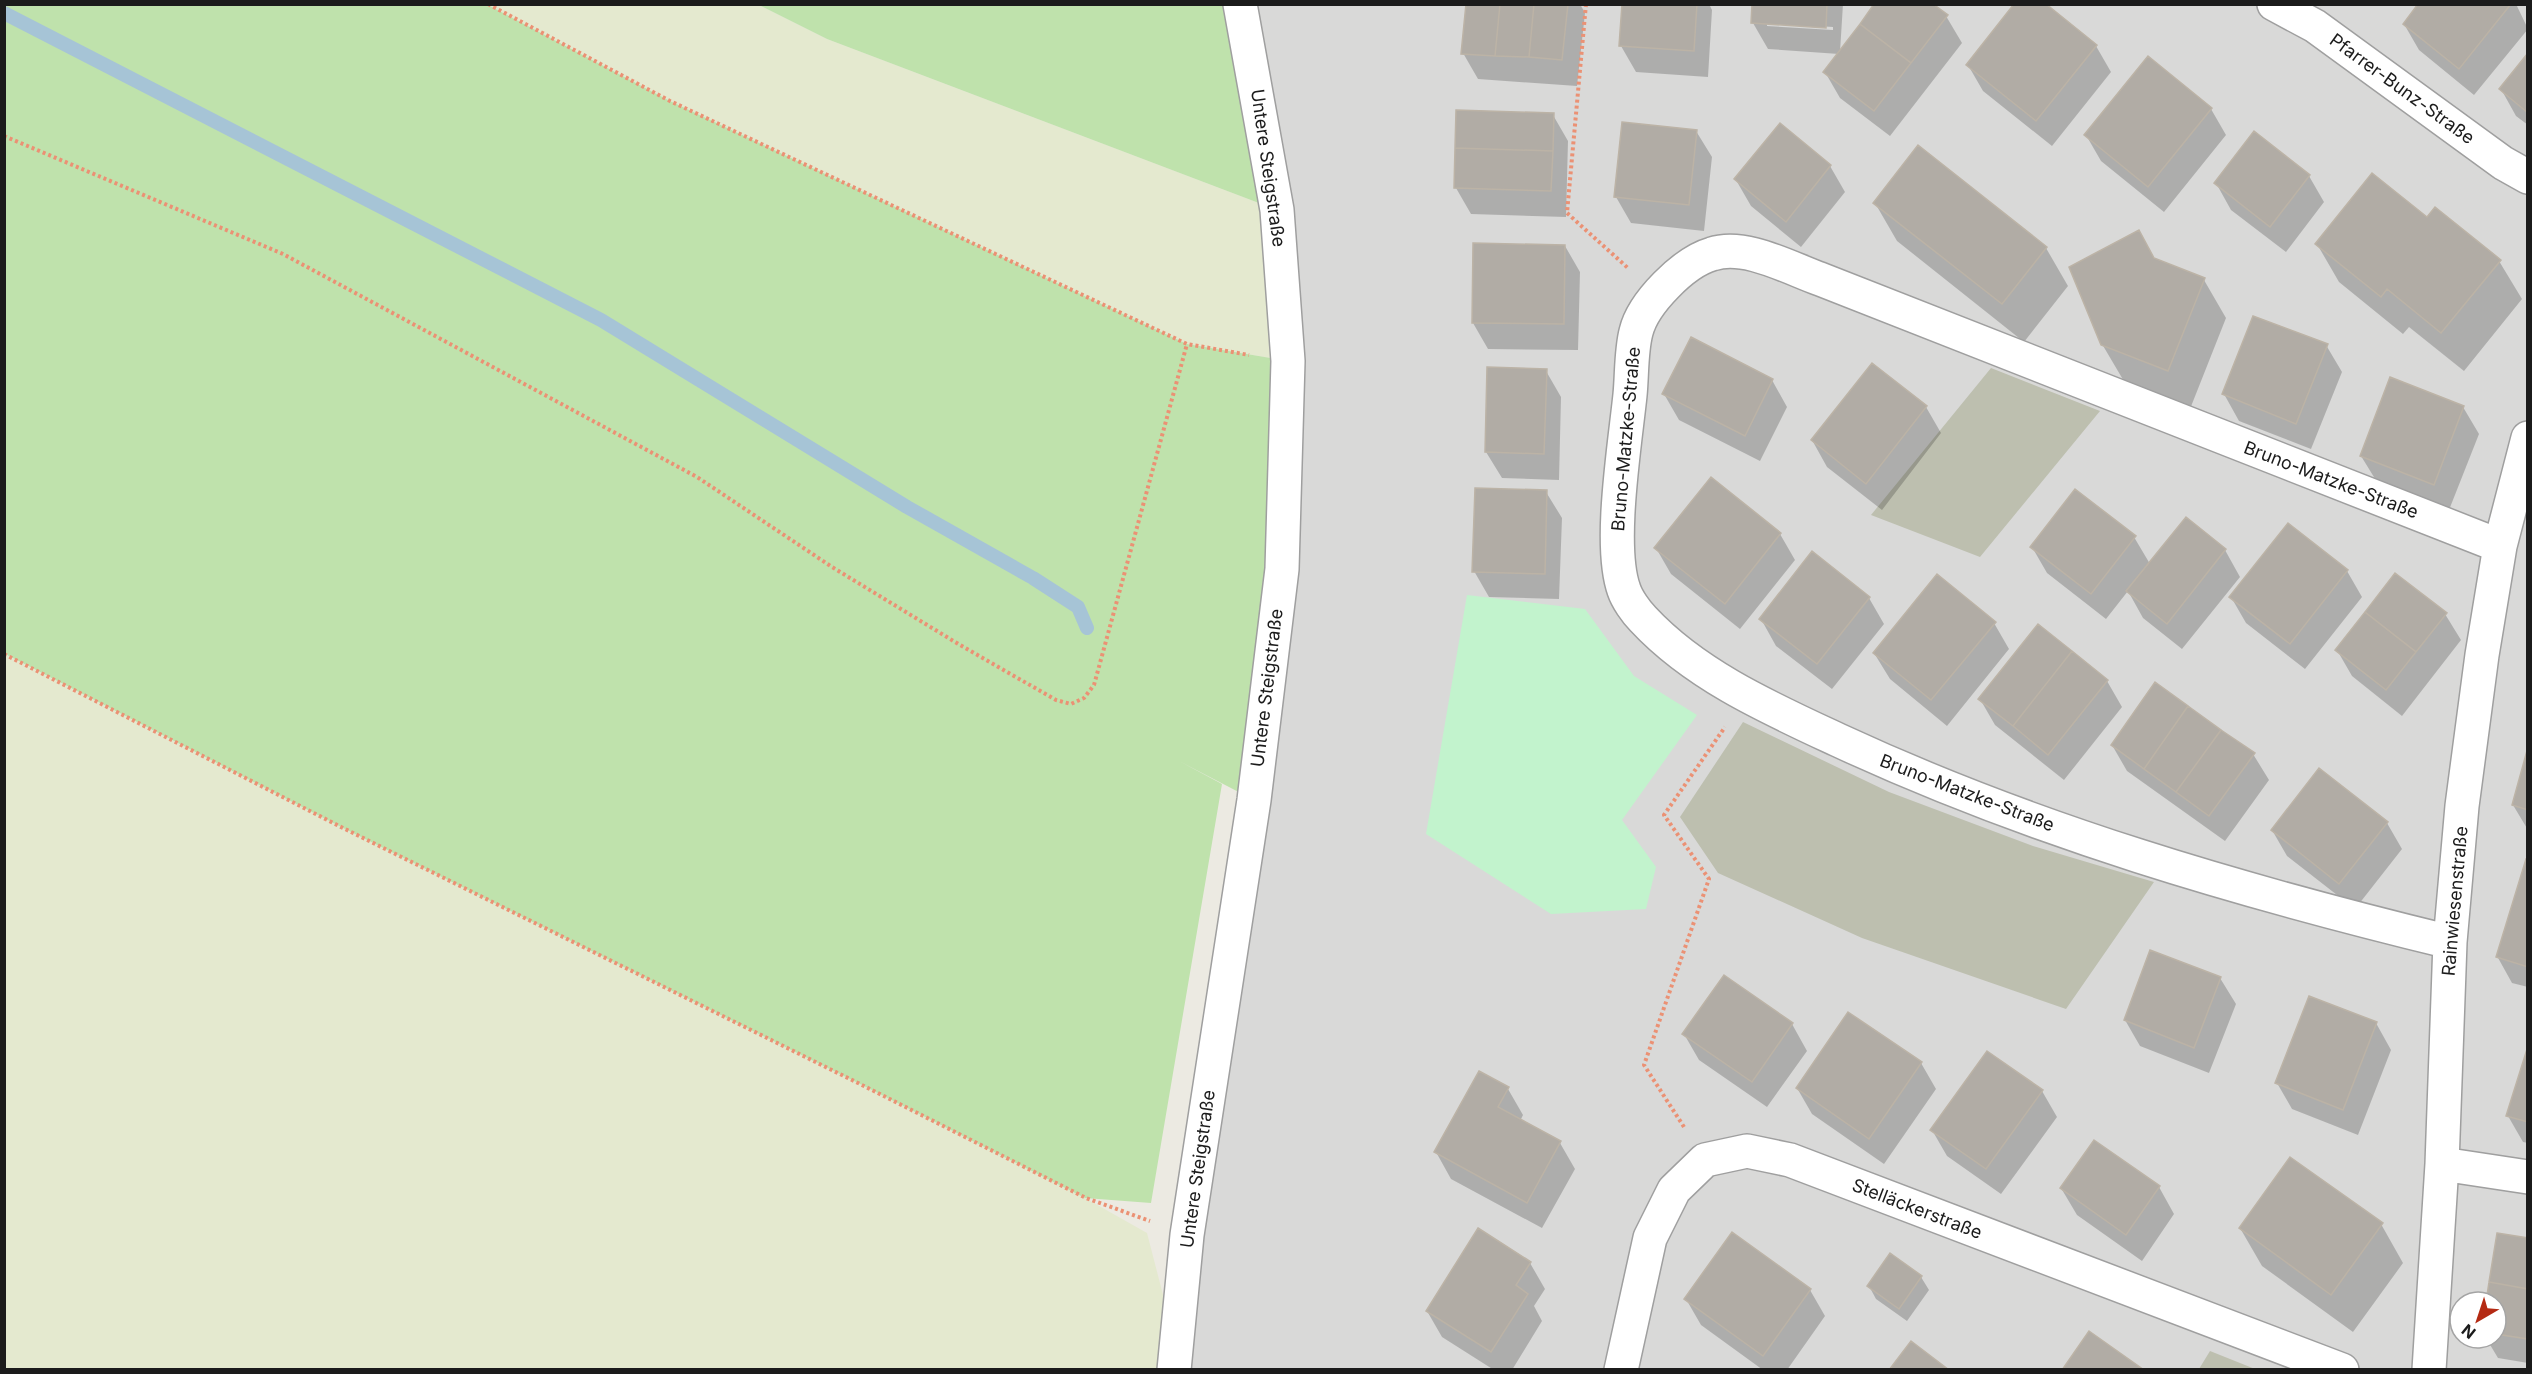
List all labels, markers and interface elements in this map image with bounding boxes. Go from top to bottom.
street label: Pfarrer-Bunz-Straße [2326,29,2479,148]
street label: Untere Steigstraße [1247,88,1290,248]
street label: Bruno-Matzke-Straße [1607,346,1644,532]
street label: Bruno-Matzke-Straße [2241,437,2421,523]
street label: Untere Steigstraße [1246,608,1287,768]
street label: Bruno-Matzke-Straße [1877,750,2057,836]
street label: Rainwiesenstraße [2437,825,2472,977]
street label: Untere Steigstraße [1176,1089,1219,1249]
street label: Stelläckerstraße [1849,1174,1985,1243]
north arrow [2448,1290,2508,1350]
text: N [2458,1320,2480,1343]

